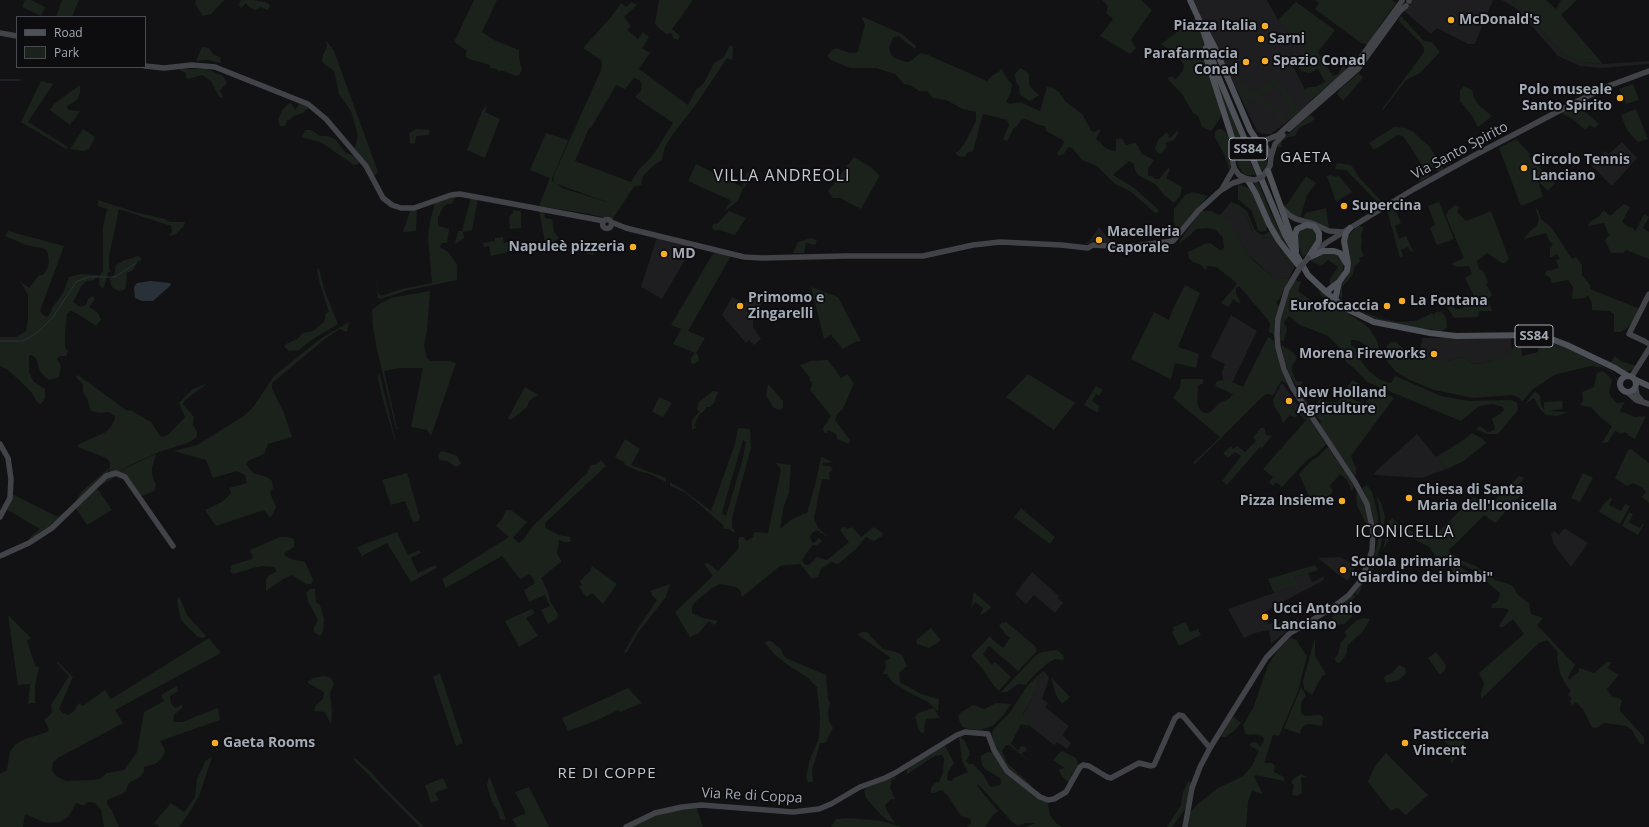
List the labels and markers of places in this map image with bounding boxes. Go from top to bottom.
place label: McDonald's [1459,12,1540,28]
marker: McDonald's [1446,15,1456,25]
place label: Piazza Italia [1174,18,1257,34]
marker: Piazza Italia [1260,21,1270,31]
place label: Sarni [1269,31,1305,47]
marker: Sarni [1256,34,1266,44]
place label: Parafarmacia Conad [1144,46,1238,78]
place label: Spazio Conad [1273,53,1366,69]
marker: Spazio Conad [1260,56,1270,66]
marker: Parafarmacia Conad [1241,57,1251,67]
place label: Polo museale Santo Spirito [1519,82,1612,114]
marker: Polo museale Santo Spirito [1615,93,1625,103]
place label: Circolo Tennis Lanciano [1532,152,1630,184]
marker: Circolo Tennis Lanciano [1519,163,1529,173]
place label: Supercina [1352,198,1422,214]
marker: Supercina [1339,201,1349,211]
place label: Macelleria Caporale [1107,224,1180,256]
marker: Macelleria Caporale [1094,235,1104,245]
place label: Napuleè pizzeria [509,239,625,255]
marker: Napuleè pizzeria [628,242,638,252]
place label: MD [672,246,696,262]
marker: MD [659,249,669,259]
place label: Primomo e Zingarelli [748,290,824,322]
place label: La Fontana [1410,293,1488,309]
marker: La Fontana [1397,296,1407,306]
place label: Eurofocaccia [1290,298,1379,314]
marker: Primomo e Zingarelli [735,301,745,311]
marker: Eurofocaccia [1382,301,1392,311]
place label: Morena Fireworks [1299,346,1426,362]
marker: Morena Fireworks [1429,349,1439,359]
place label: New Holland Agriculture [1297,385,1387,418]
marker: New Holland Agriculture [1284,396,1294,406]
place label: Chiesa di Santa Maria dell'Iconicella [1417,482,1557,514]
place label: Pizza Insieme [1240,493,1334,509]
marker: Chiesa di Santa Maria dell'Iconicella [1404,493,1414,503]
marker: Pizza Insieme [1337,496,1347,506]
place label: Scuola primaria "Giardino dei bimbi" [1351,554,1493,586]
marker: Scuola primaria "Giardino dei bimbi" [1338,565,1348,575]
place label: Ucci Antonio Lanciano [1273,601,1362,634]
marker: Ucci Antonio Lanciano [1260,612,1270,622]
place label: Pasticceria Vincent [1413,727,1489,760]
place label: Gaeta Rooms [223,735,315,751]
marker: Gaeta Rooms [210,738,220,748]
marker: Pasticceria Vincent [1400,738,1410,748]

